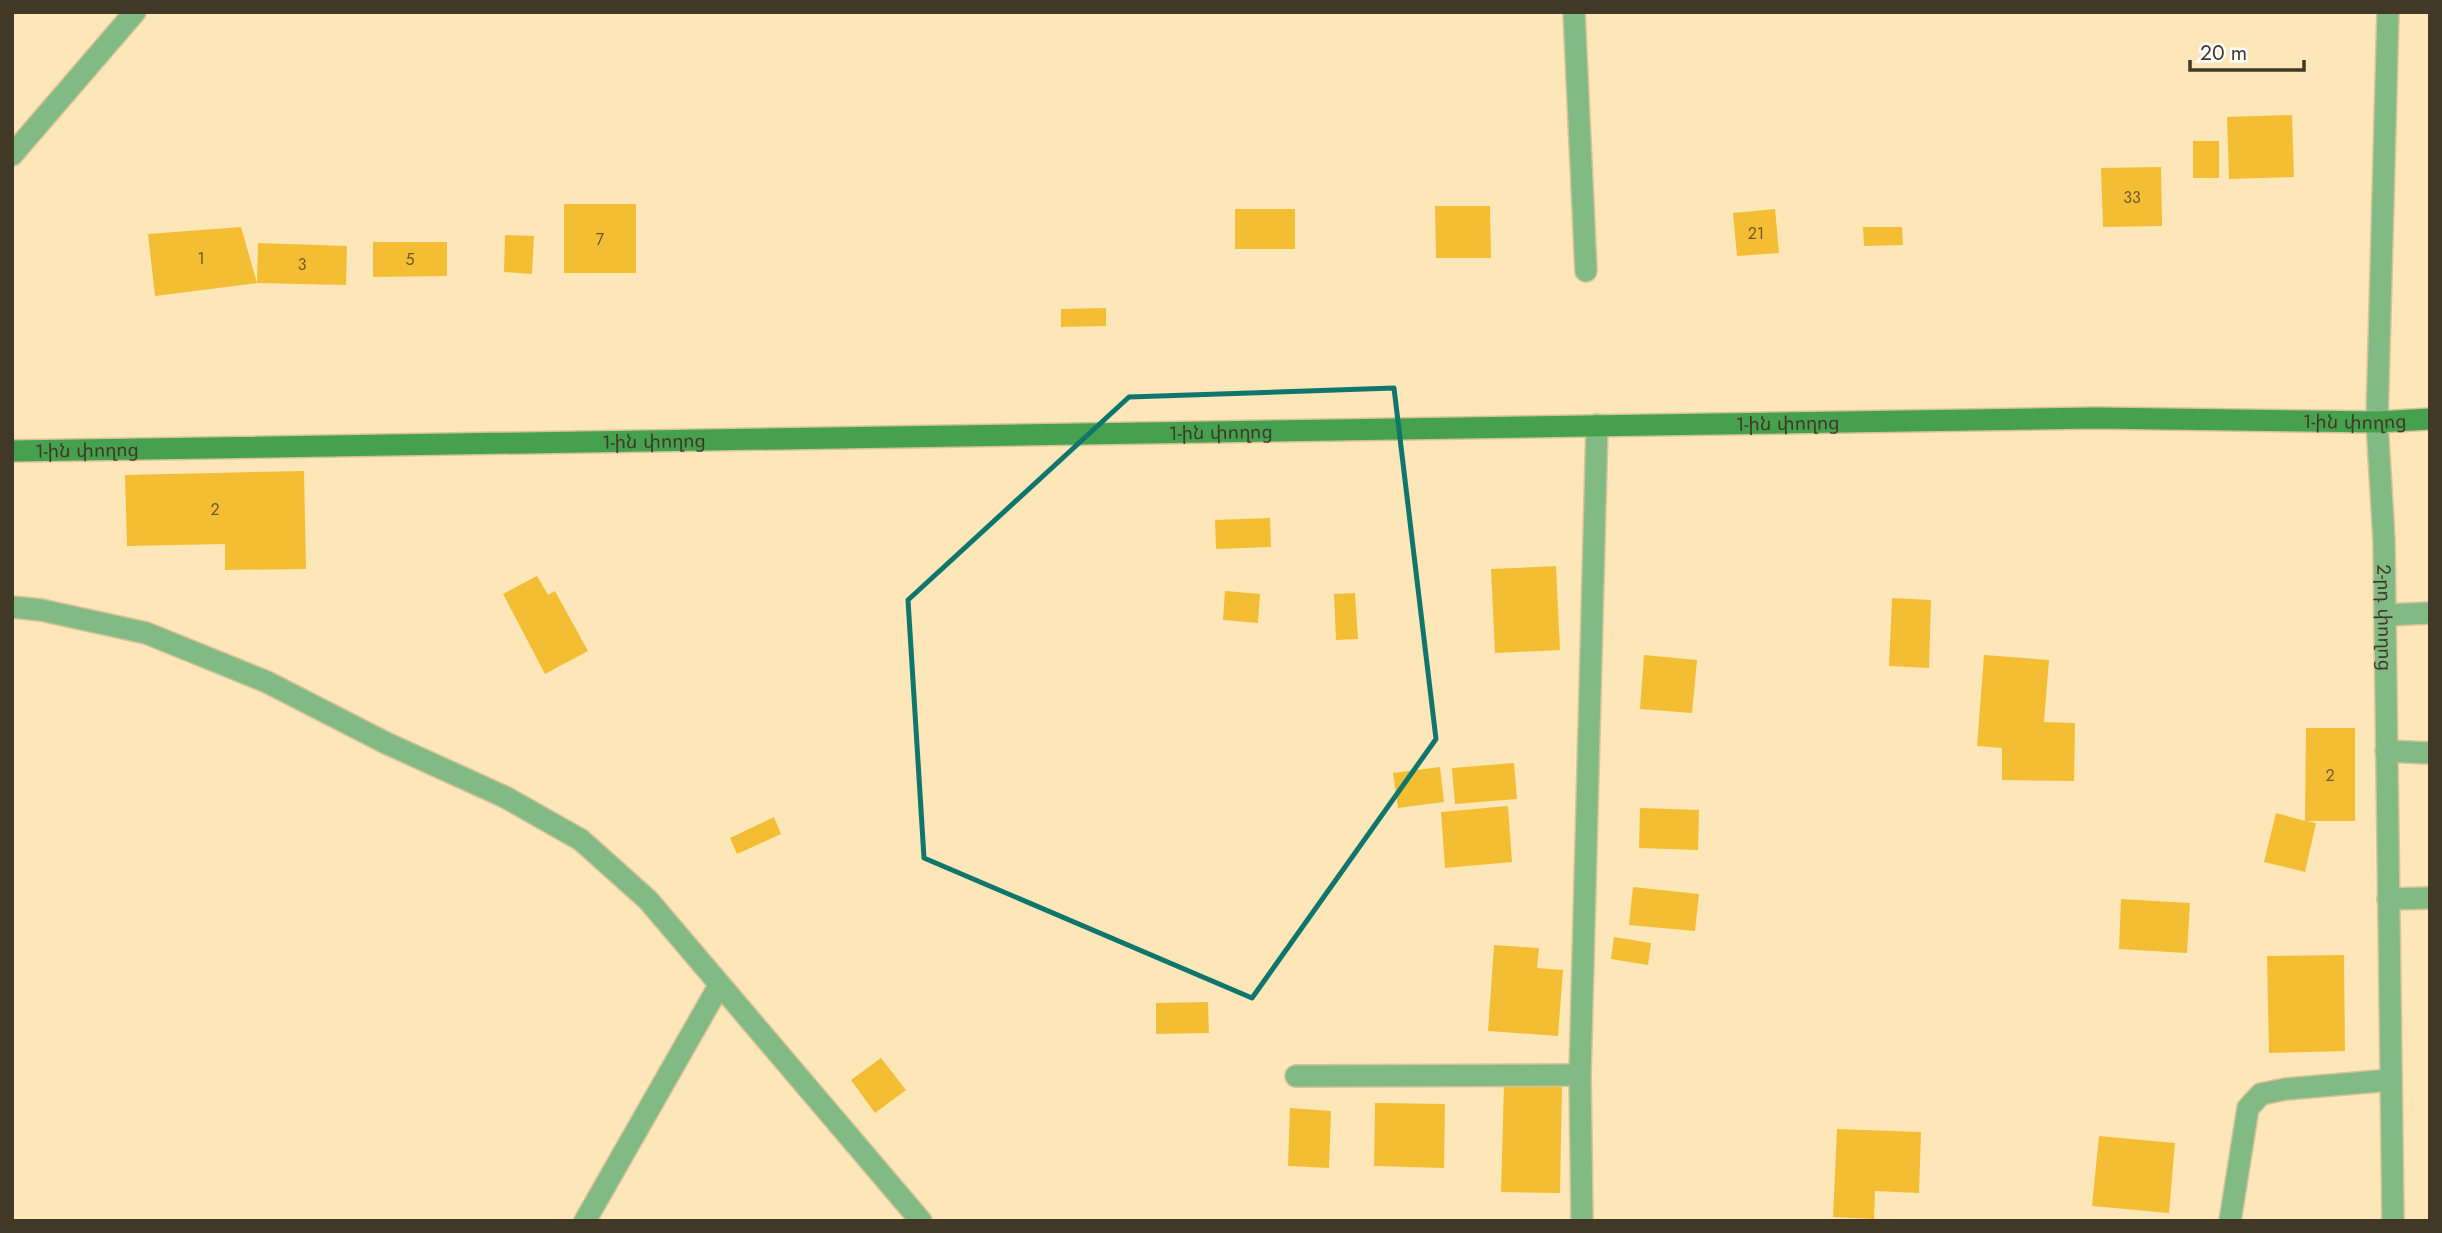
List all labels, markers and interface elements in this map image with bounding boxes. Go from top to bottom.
scale bar [2190,28,2304,72]
text: 20 m [2200,38,2247,68]
house number: 33 [2123,186,2141,209]
house number: 21 [1748,222,1764,245]
house number: 7 [596,228,605,251]
house number: 1 [197,247,205,270]
house number: 5 [405,248,415,271]
house number: 3 [298,253,307,276]
street label: 1-ին փողոց [2303,407,2407,436]
street label: 1-ին փողոց [1736,409,1840,437]
street label: 1-ին փողոց [1169,418,1273,446]
street label: 1-ին փողոց [602,427,706,455]
street label: 1-ին փողոց [35,435,139,464]
house number: 2 [210,498,220,521]
street label: 2-րդ փողոց [2371,564,2399,671]
house number: 2 [2325,764,2335,787]

